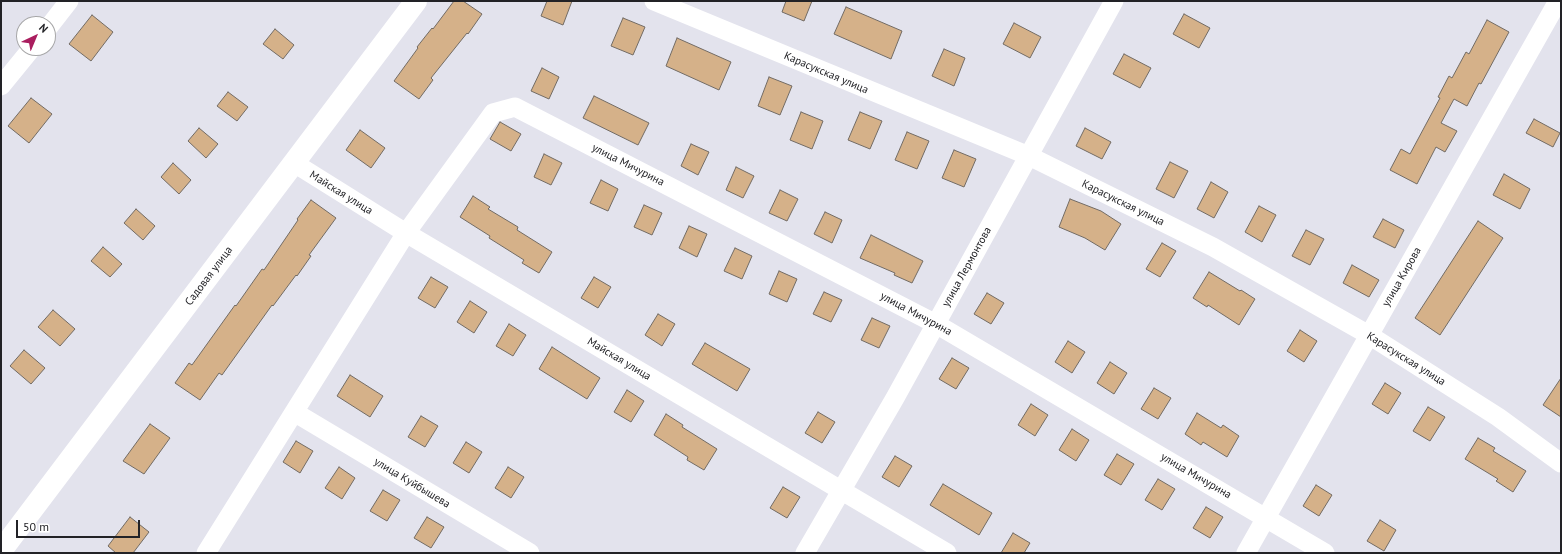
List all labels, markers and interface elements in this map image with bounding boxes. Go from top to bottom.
north arrow [16,16,56,56]
text: N [36,21,51,36]
street label: Карасукская улица [782,49,870,97]
street label: улица Мичурина [590,141,666,189]
street label: Майская улица [307,168,375,218]
street label: Карасукская улица [1079,177,1167,229]
street label: улица Лермонтова [940,225,994,309]
street label: Садовая улица [182,244,236,308]
street label: улица Кирова [1380,245,1424,309]
street label: улица Мичурина [878,290,954,338]
street label: Карасукская улица [1364,329,1448,389]
street label: Майская улица [585,335,653,383]
street label: улица Мичурина [1158,450,1234,502]
street label: улица Куйбышева [372,455,452,511]
scale bar [18,512,142,538]
text: 50 m [23,519,49,534]

